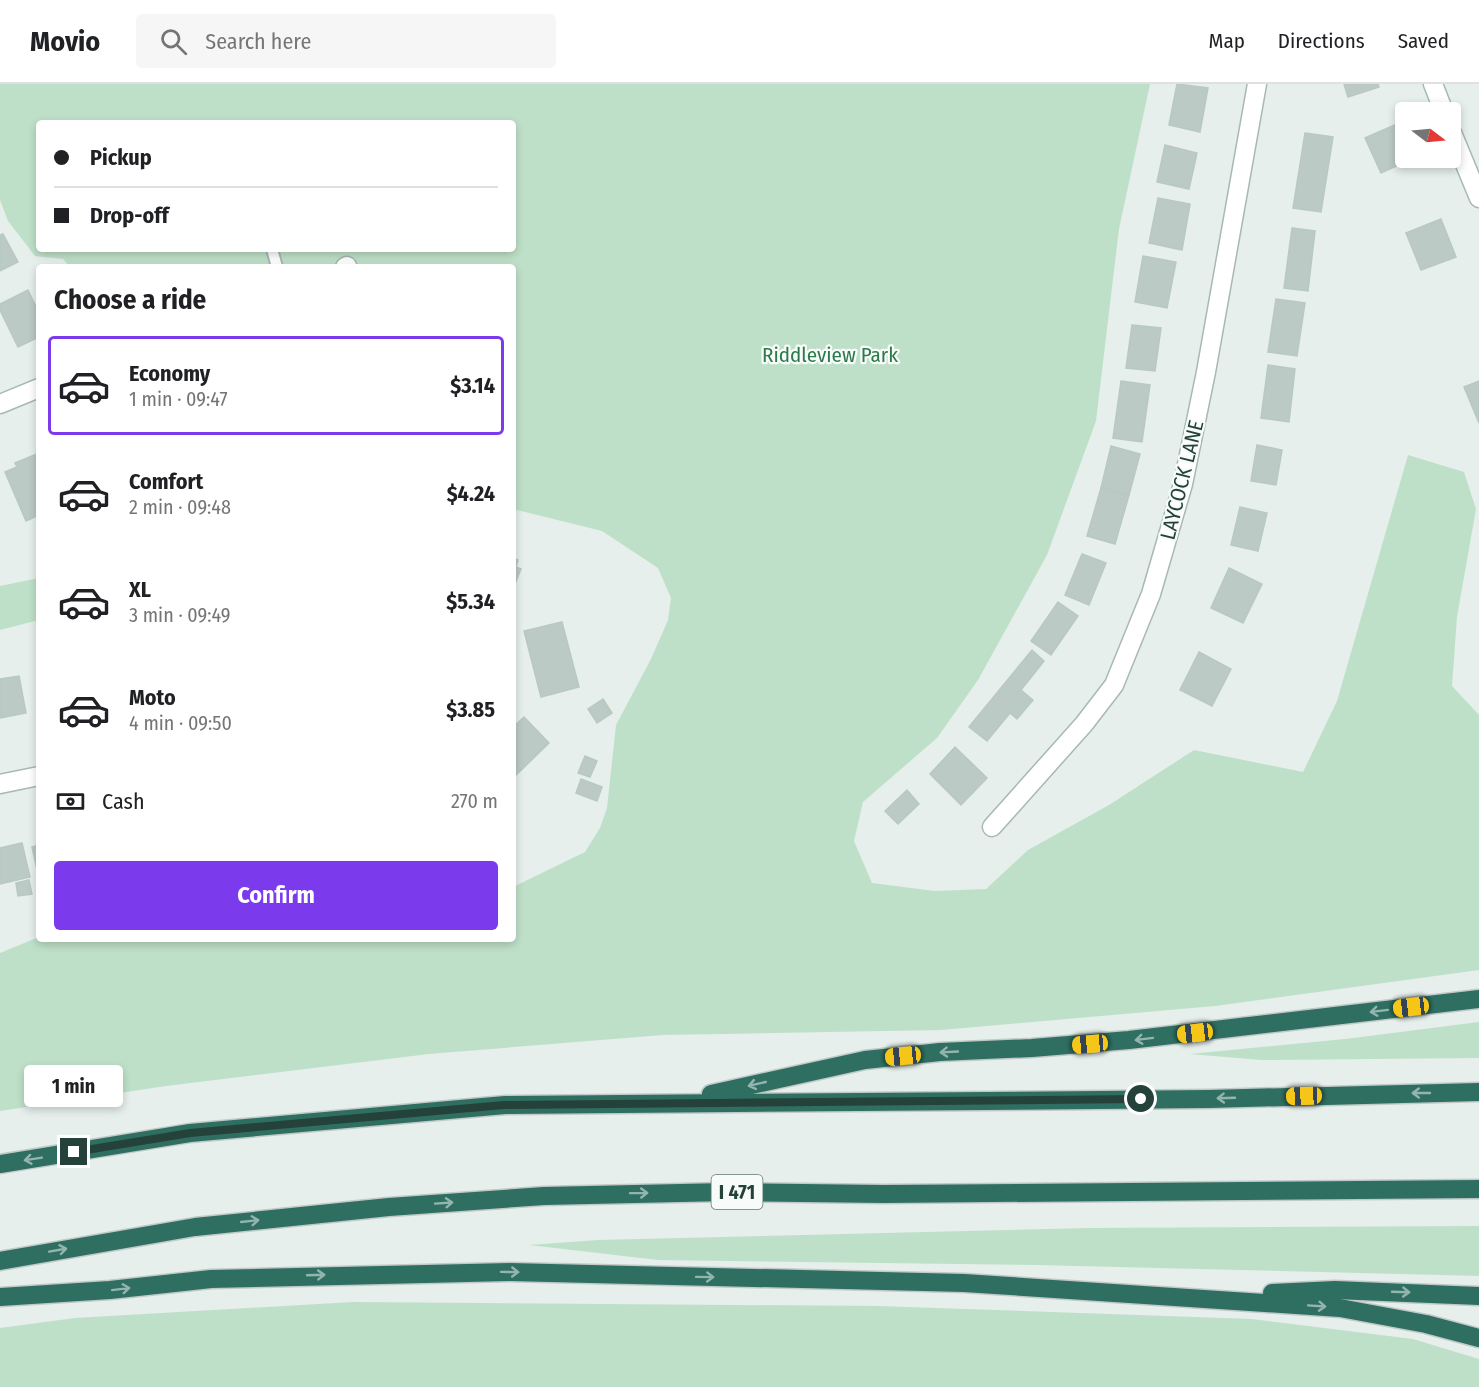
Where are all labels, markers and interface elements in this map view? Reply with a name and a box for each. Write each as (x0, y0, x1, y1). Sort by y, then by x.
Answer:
search box (136, 14, 556, 68)
text: Movio (30, 25, 100, 58)
icon: search (157, 25, 190, 58)
text: Search here (205, 28, 311, 55)
text: Map (1208, 28, 1245, 54)
text: Directions (1278, 28, 1365, 54)
text: Saved (1398, 28, 1449, 54)
north arrow (1395, 102, 1461, 168)
map controls (1395, 102, 1461, 168)
text: Pickup (90, 144, 152, 171)
text: Drop-off (90, 202, 169, 229)
text: Choose a ride (54, 284, 206, 316)
park label: Riddleview Park (762, 342, 898, 368)
icon: car (57, 359, 111, 413)
text: Economy (129, 360, 210, 387)
text: $3.14 (450, 372, 495, 399)
text: 1 min · 09:47 (129, 387, 228, 411)
street label: LAYCOCK LANE (1155, 417, 1209, 542)
icon: car (57, 467, 111, 521)
text: Comfort (129, 468, 203, 495)
text: $4.24 (447, 480, 495, 507)
text: 2 min · 09:48 (129, 495, 231, 519)
icon: car (57, 575, 111, 629)
text: XL (129, 576, 151, 603)
text: $5.34 (446, 588, 495, 615)
text: 3 min · 09:49 (129, 603, 230, 627)
icon: car (57, 683, 111, 737)
text: Moto (129, 684, 176, 711)
text: $3.85 (446, 696, 495, 723)
text: 4 min · 09:50 (129, 711, 232, 735)
icon: cash (54, 785, 87, 818)
text: Cash (102, 788, 145, 815)
text: 270 m (451, 789, 498, 813)
button: Confirm (54, 861, 498, 930)
car (1392, 996, 1430, 1018)
one-way arrow (1370, 1005, 1390, 1016)
car (1176, 1022, 1214, 1044)
car (1071, 1033, 1109, 1055)
one-way arrow (1134, 1033, 1154, 1044)
car (884, 1045, 922, 1067)
one-way arrow (940, 1046, 960, 1057)
callout: 1 min (25, 1065, 124, 1107)
text: 1 min (52, 1074, 95, 1098)
one-way arrow (748, 1079, 768, 1090)
route start (1127, 1085, 1154, 1112)
car (1286, 1086, 1322, 1106)
one-way arrow (1411, 1087, 1431, 1099)
one-way arrow (1216, 1093, 1236, 1104)
route end (60, 1138, 87, 1165)
one-way arrow (23, 1153, 43, 1164)
road number: I 471 (712, 1175, 762, 1209)
one-way arrow (629, 1188, 649, 1199)
one-way arrow (434, 1197, 454, 1208)
one-way arrow (240, 1215, 260, 1226)
one-way arrow (47, 1245, 67, 1256)
one-way arrow (500, 1266, 520, 1278)
one-way arrow (305, 1270, 325, 1281)
one-way arrow (695, 1272, 715, 1283)
one-way arrow (111, 1283, 131, 1294)
one-way arrow (1390, 1287, 1410, 1298)
one-way arrow (1306, 1301, 1326, 1312)

